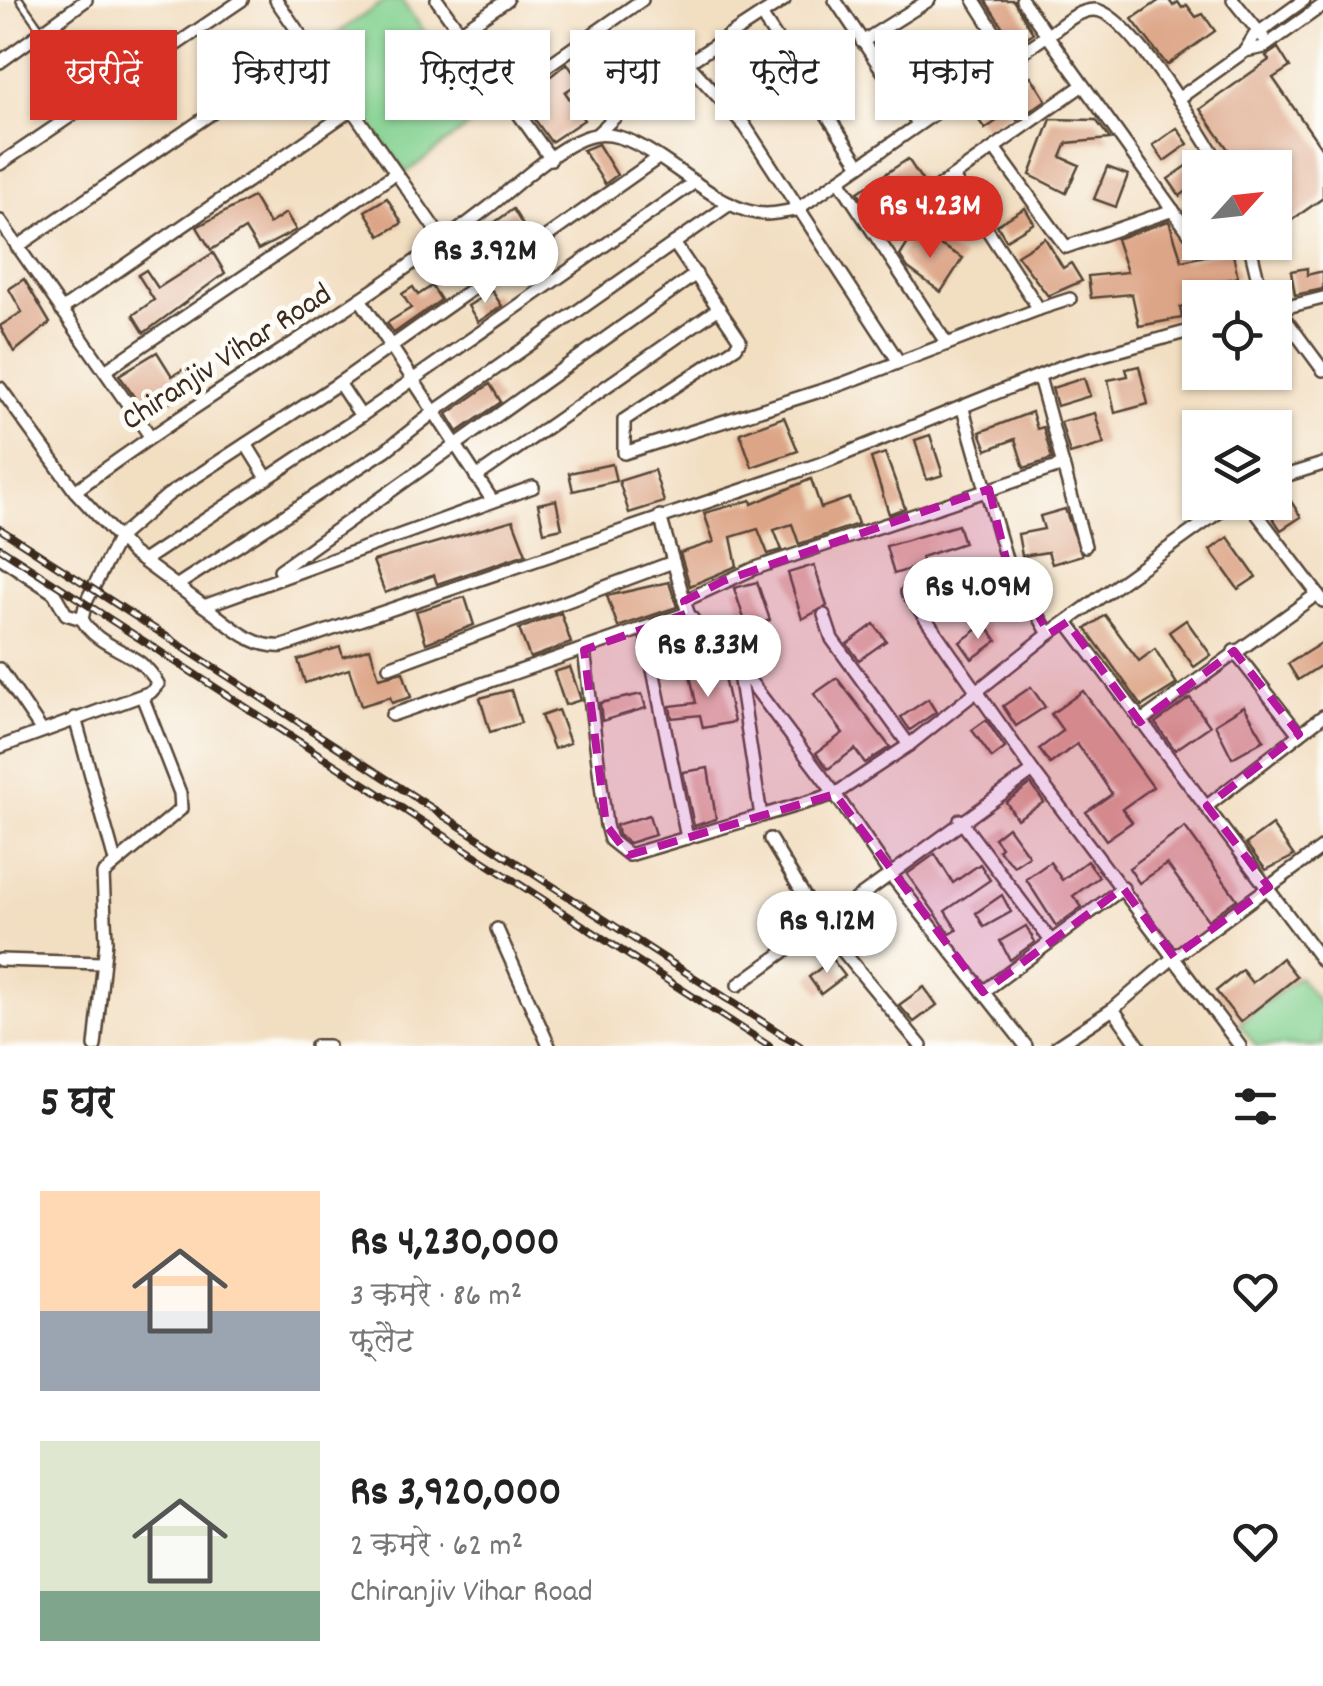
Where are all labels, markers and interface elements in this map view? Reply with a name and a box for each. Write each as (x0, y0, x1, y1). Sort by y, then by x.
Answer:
chip: खरीदें (30, 30, 177, 120)
chip: किराया (197, 30, 365, 120)
chip: फ़िल्टर (385, 30, 550, 120)
chip: नया (570, 30, 695, 120)
chip: फ़्लैट (715, 30, 855, 120)
chip: मकान (875, 30, 1028, 120)
north arrow (1182, 150, 1292, 260)
map controls (1182, 150, 1292, 520)
pin: Rs 4.23M (827, 176, 1033, 261)
text: Rs 4.23M (879, 185, 981, 231)
pin: Rs 3.92M (382, 221, 588, 306)
text: Rs 3.92M (433, 230, 537, 276)
street label: Chiranjiv Vihar Road (113, 274, 342, 445)
button: locate (1182, 280, 1292, 390)
button: layers (1182, 410, 1292, 520)
pin: Rs 4.09M (875, 557, 1081, 642)
text: Rs 4.09M (925, 566, 1031, 612)
pin: Rs 8.33M (605, 615, 811, 700)
text: Rs 8.33M (657, 624, 759, 670)
pin: Rs 9.12M (724, 891, 930, 976)
text: Rs 9.12M (779, 900, 875, 946)
text: 5 घर (40, 1076, 114, 1136)
icon: filters (1228, 1079, 1283, 1134)
text: Rs 4,230,000 (350, 1215, 560, 1275)
icon: home (120, 1231, 240, 1351)
icon: heart (1228, 1264, 1283, 1319)
text: 3 कमरे · 86 m² (350, 1275, 522, 1321)
text: फ़्लैट (350, 1321, 413, 1367)
text: Rs 3,920,000 (350, 1465, 562, 1525)
icon: home (120, 1481, 240, 1601)
icon: heart (1228, 1514, 1283, 1569)
text: 2 कमरे · 62 m² (350, 1525, 523, 1571)
text: Chiranjiv Vihar Road (350, 1571, 593, 1617)

